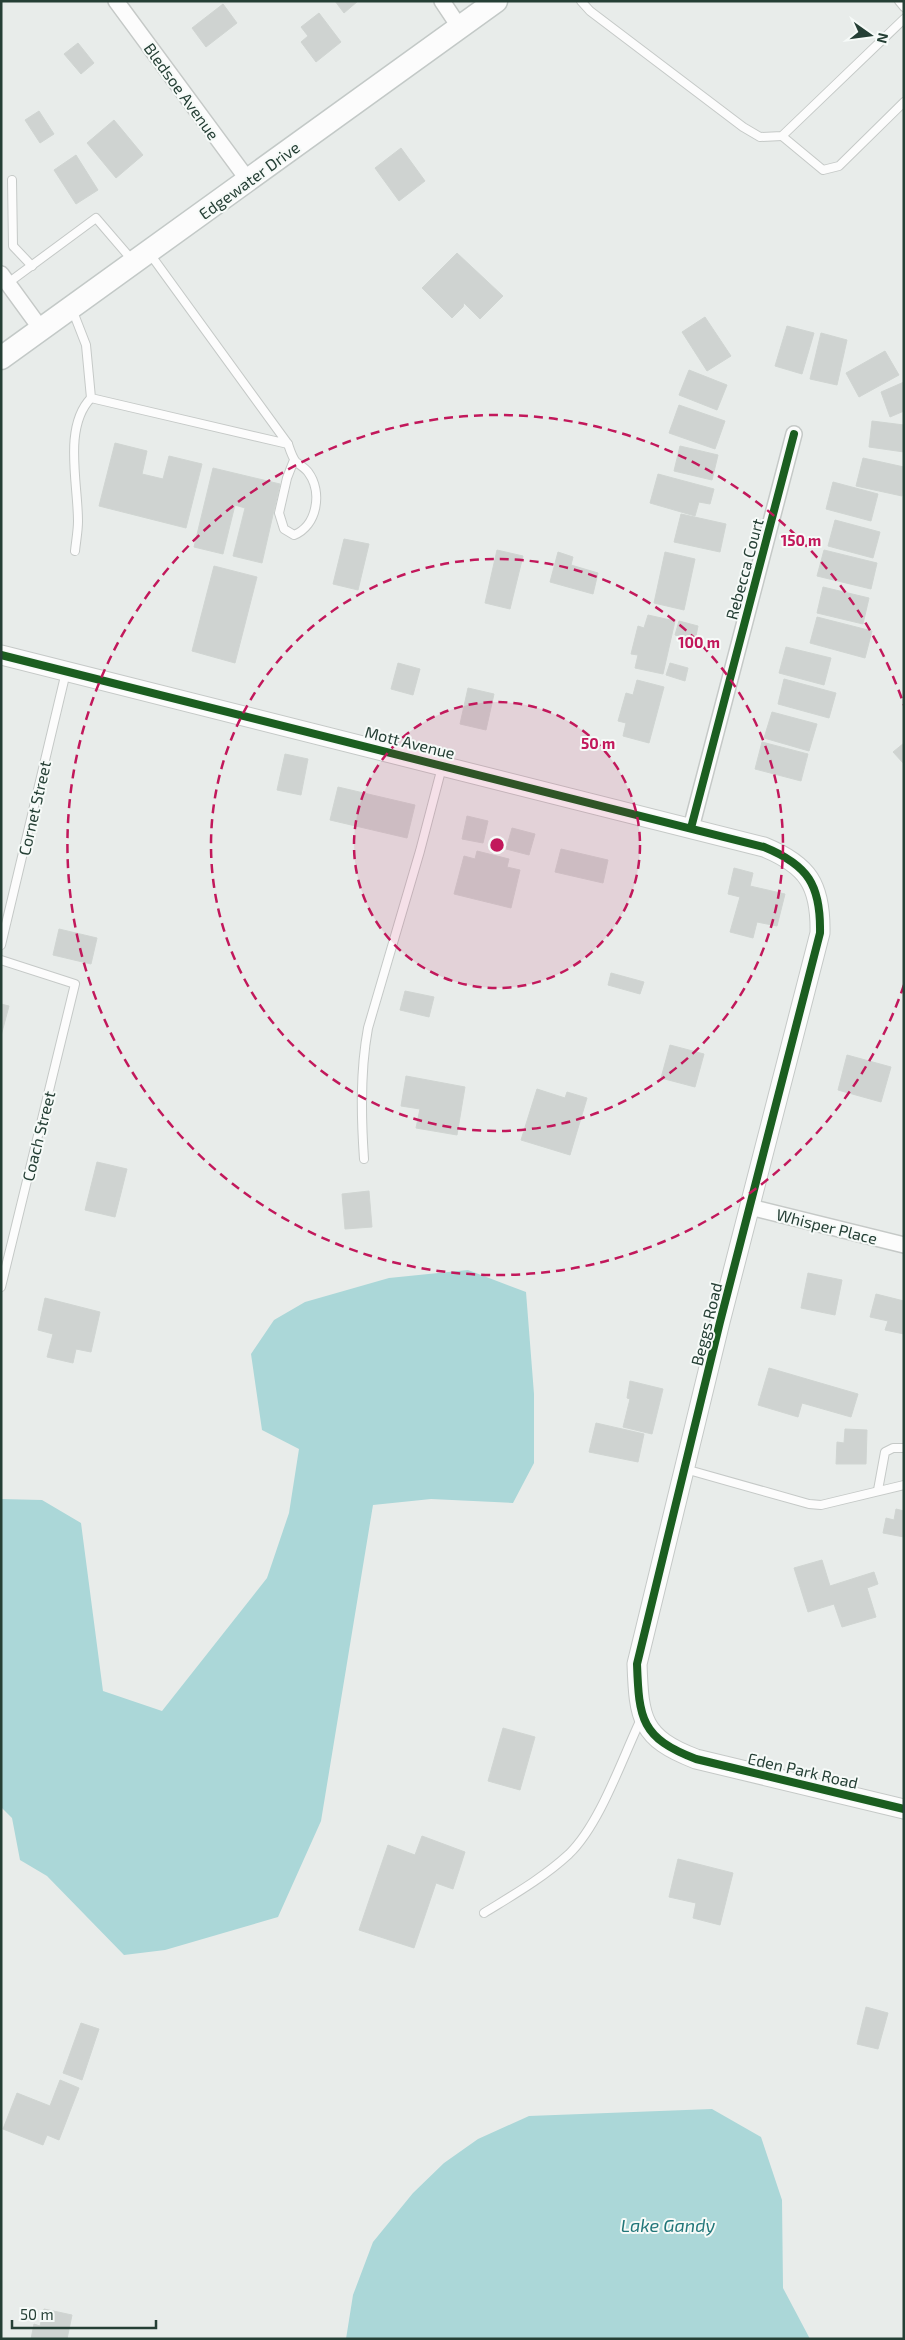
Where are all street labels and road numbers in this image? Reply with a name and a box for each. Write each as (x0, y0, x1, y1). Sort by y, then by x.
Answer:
street label: Bledsoe Avenue (141, 39, 223, 143)
street label: Edgewater Drive (195, 137, 303, 223)
street label: Rebecca Court (721, 516, 767, 622)
street label: Mott Avenue (363, 722, 457, 762)
street label: Cornet Street (14, 759, 54, 857)
street label: Coach Street (18, 1089, 58, 1183)
street label: Whisper Place (775, 1204, 879, 1248)
street label: Beggs Road (687, 1281, 725, 1367)
street label: Eden Park Road (746, 1748, 860, 1792)

